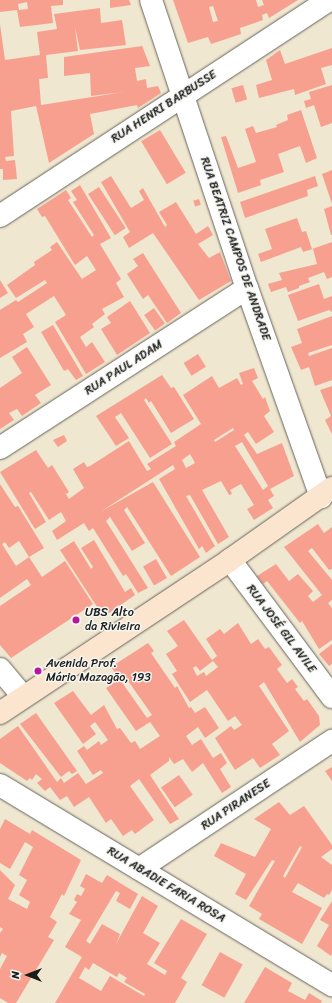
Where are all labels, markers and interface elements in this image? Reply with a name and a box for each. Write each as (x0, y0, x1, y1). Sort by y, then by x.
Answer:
street label: RUA HENRI BARBUSSE (108, 67, 220, 147)
street label: RUA BEATRIZ CAMPOS DE ANDRADE (197, 155, 273, 343)
street label: RUA PAUL ADAM (83, 338, 165, 398)
street label: RUA JOSÉ GIL AVILE (243, 582, 319, 676)
place label: UBS Alto da Rivieira (85, 606, 140, 634)
marker: UBS Alto da Rivieira (70, 614, 82, 626)
place label: Avenida Prof. Mário Mazagão, 193 (46, 657, 150, 685)
marker: Avenida Prof. Mário Mazagão, 193 (33, 666, 43, 676)
street label: RUA PIRANESE (198, 776, 274, 834)
street label: RUA ABADIE FARIA ROSA (104, 844, 228, 926)
north arrow (8, 955, 48, 995)
text: N (6, 971, 25, 979)

